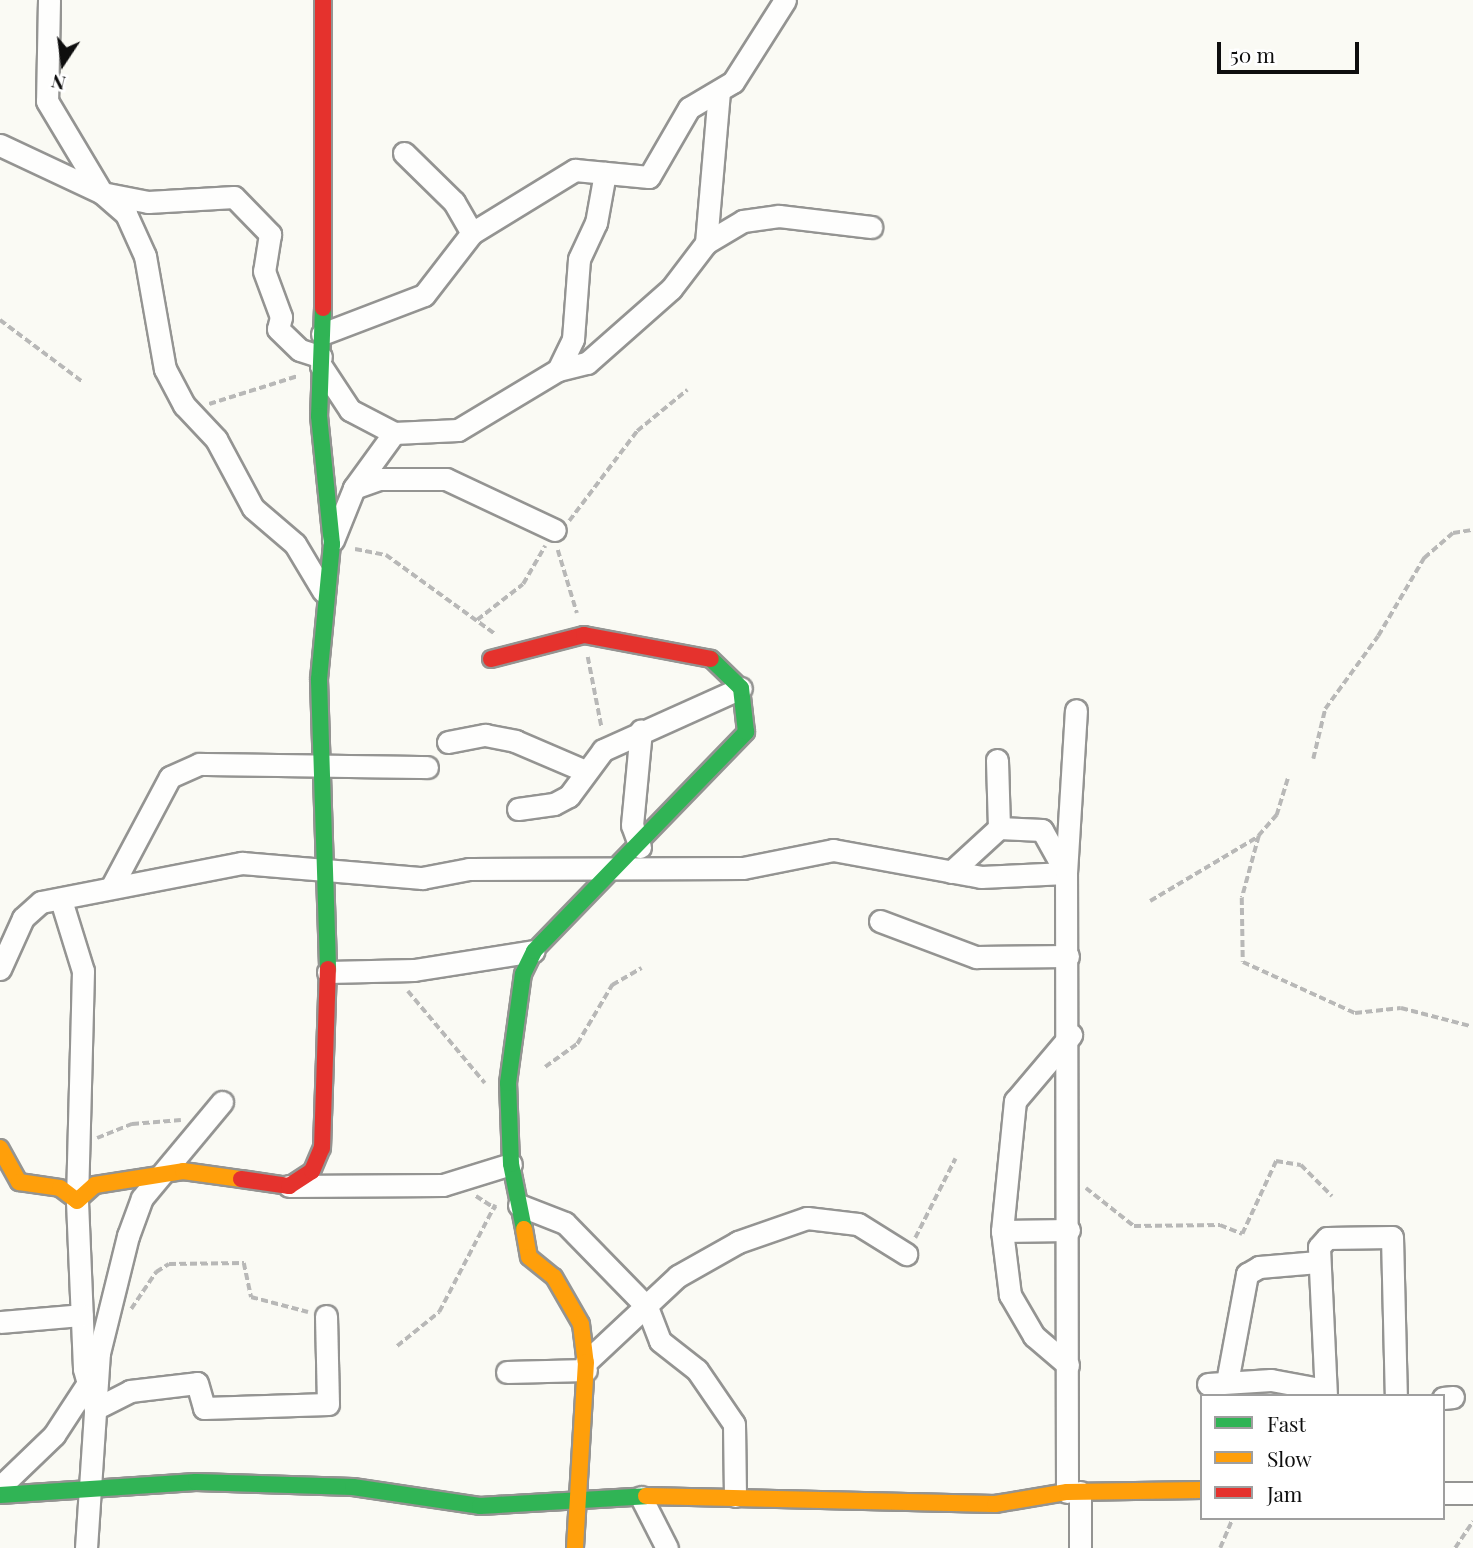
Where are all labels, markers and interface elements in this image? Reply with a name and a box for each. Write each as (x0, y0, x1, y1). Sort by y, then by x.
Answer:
north arrow (28, 28, 98, 98)
scale bar (1221, 28, 1363, 72)
text: 50 m (1230, 40, 1275, 68)
text: N (49, 69, 68, 98)
legend (1200, 1394, 1445, 1520)
text: Fast (1267, 1409, 1306, 1437)
text: Slow (1267, 1444, 1312, 1472)
text: Jam (1267, 1479, 1303, 1507)

